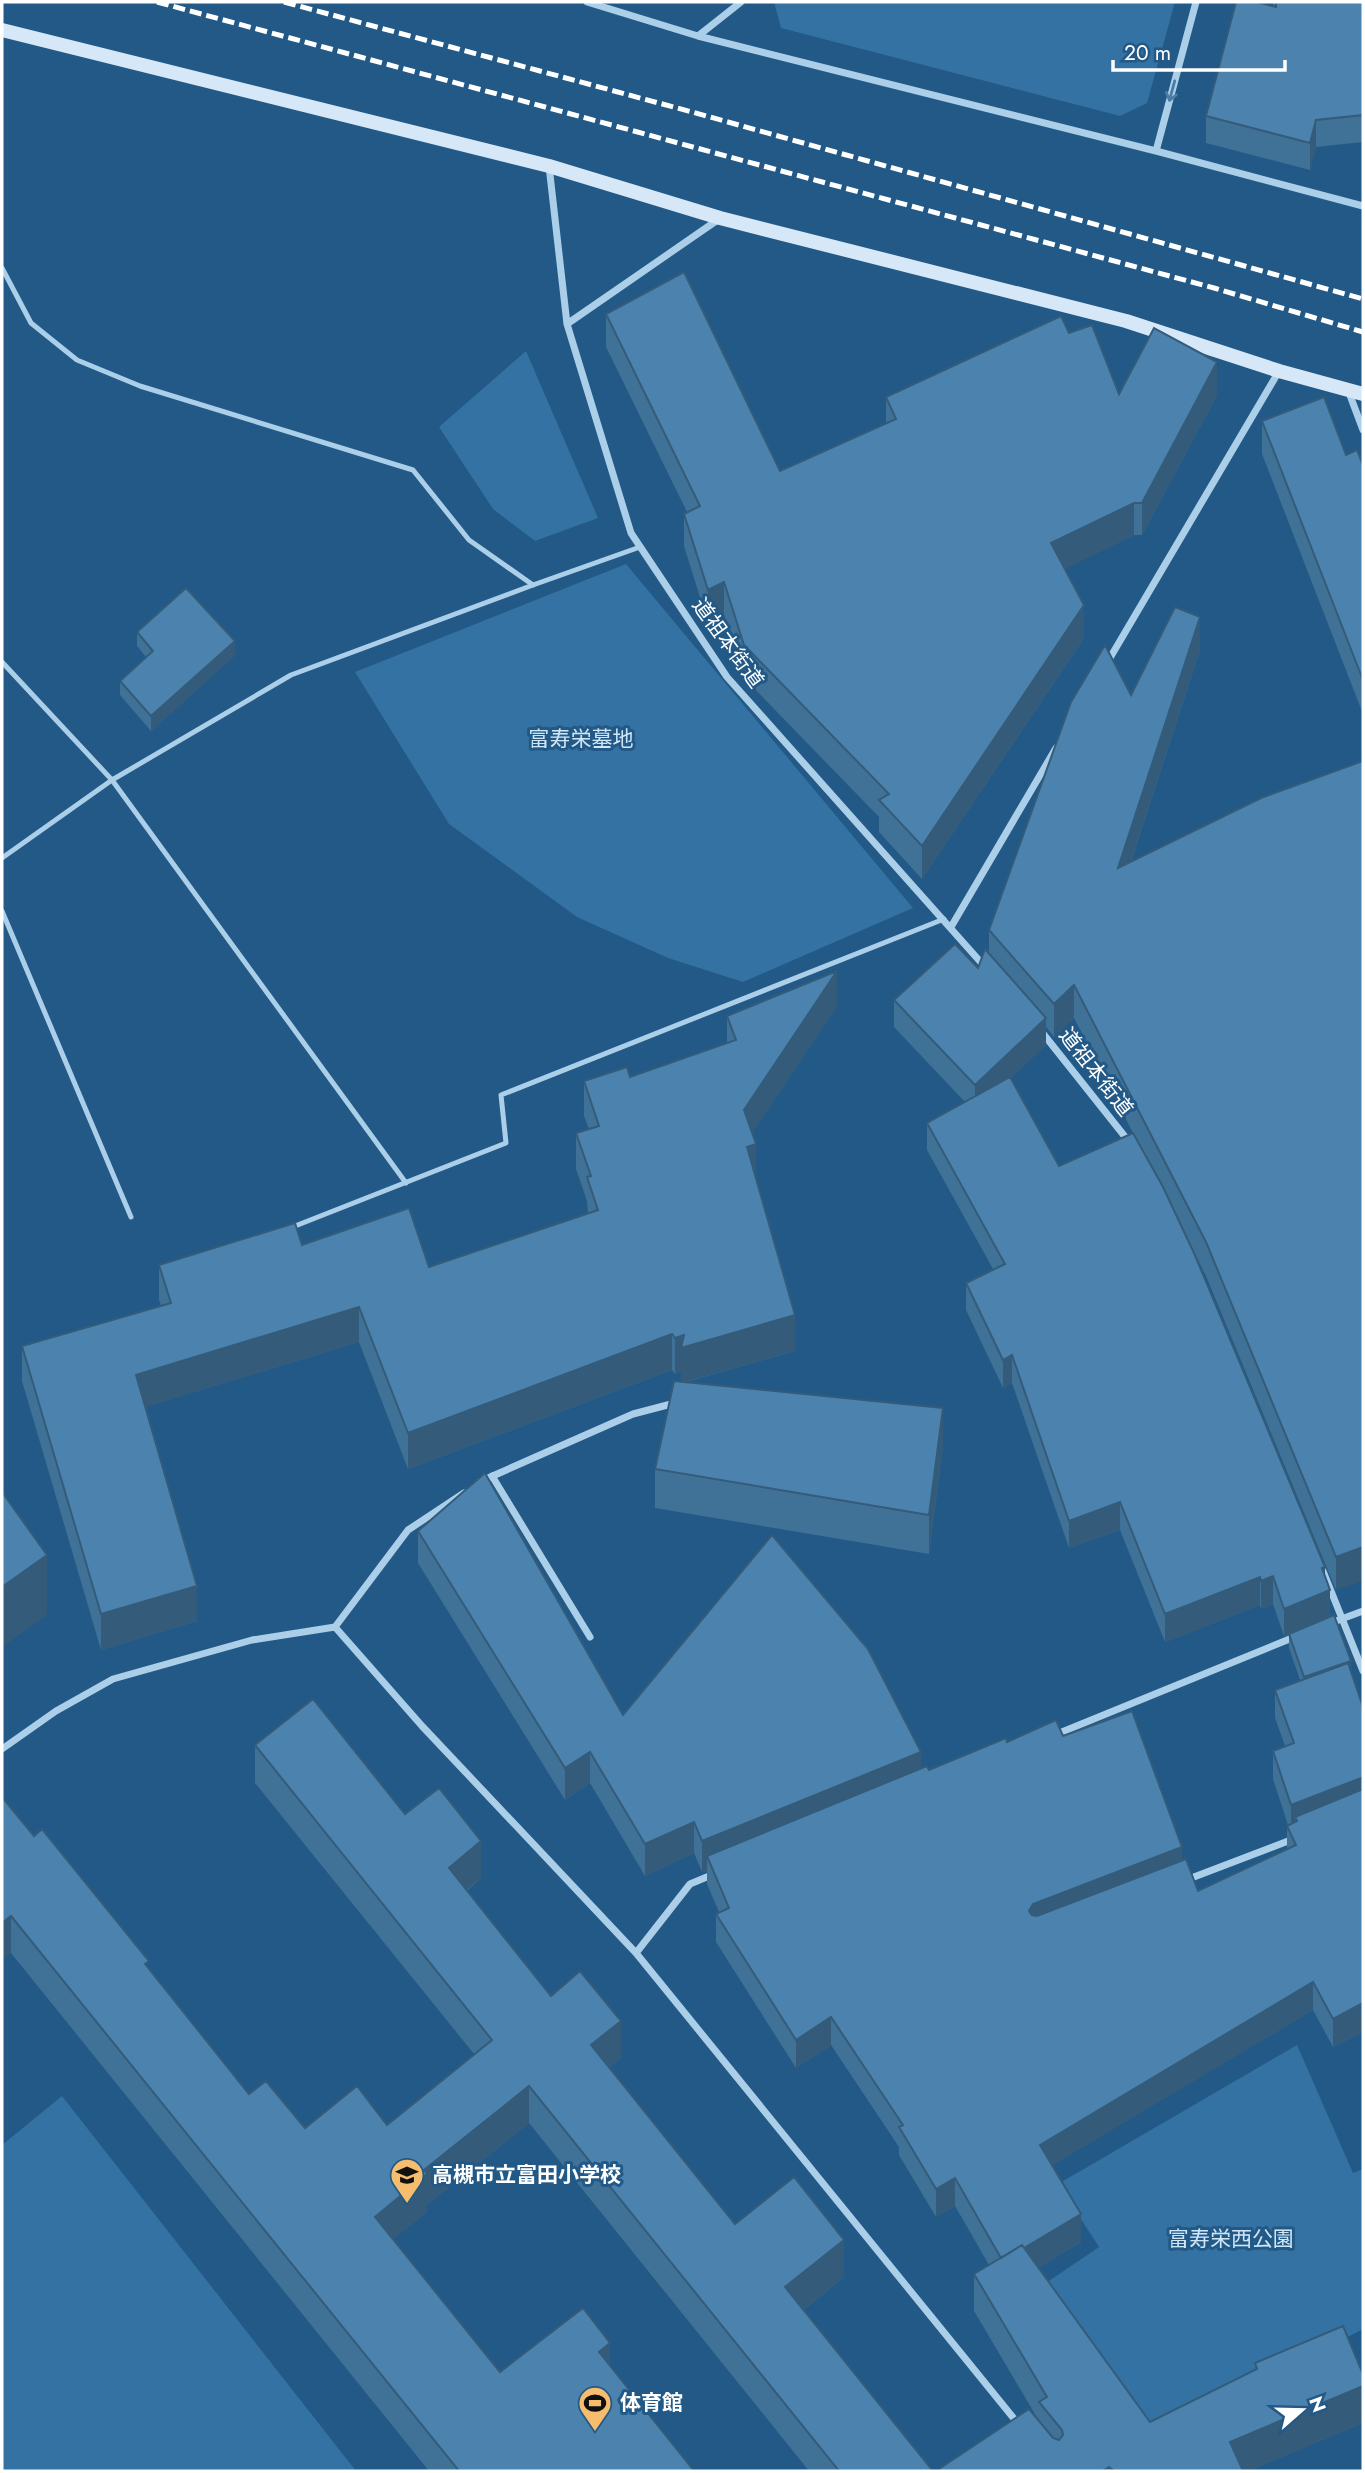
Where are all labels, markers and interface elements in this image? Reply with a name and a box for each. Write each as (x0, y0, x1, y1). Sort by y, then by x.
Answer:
scale bar (1113, 28, 1284, 72)
text: 20 m (1124, 38, 1171, 68)
one-way arrow (1165, 80, 1178, 102)
street label: 道祖本街道 (685, 592, 771, 694)
park label: 富寿栄墓地 (529, 724, 634, 754)
street label: 道祖本街道 (1052, 1021, 1140, 1123)
school or university icon: 高槻市立富田小学校 (388, 2156, 426, 2205)
place label: 高槻市立富田小学校 (432, 2160, 621, 2190)
park label: 富寿栄西公園 (1168, 2224, 1294, 2254)
north arrow (1267, 2375, 1337, 2445)
sports icon: 体育館 (576, 2384, 614, 2433)
place label: 体育館 (620, 2388, 683, 2418)
text: N (1302, 2393, 1333, 2416)

